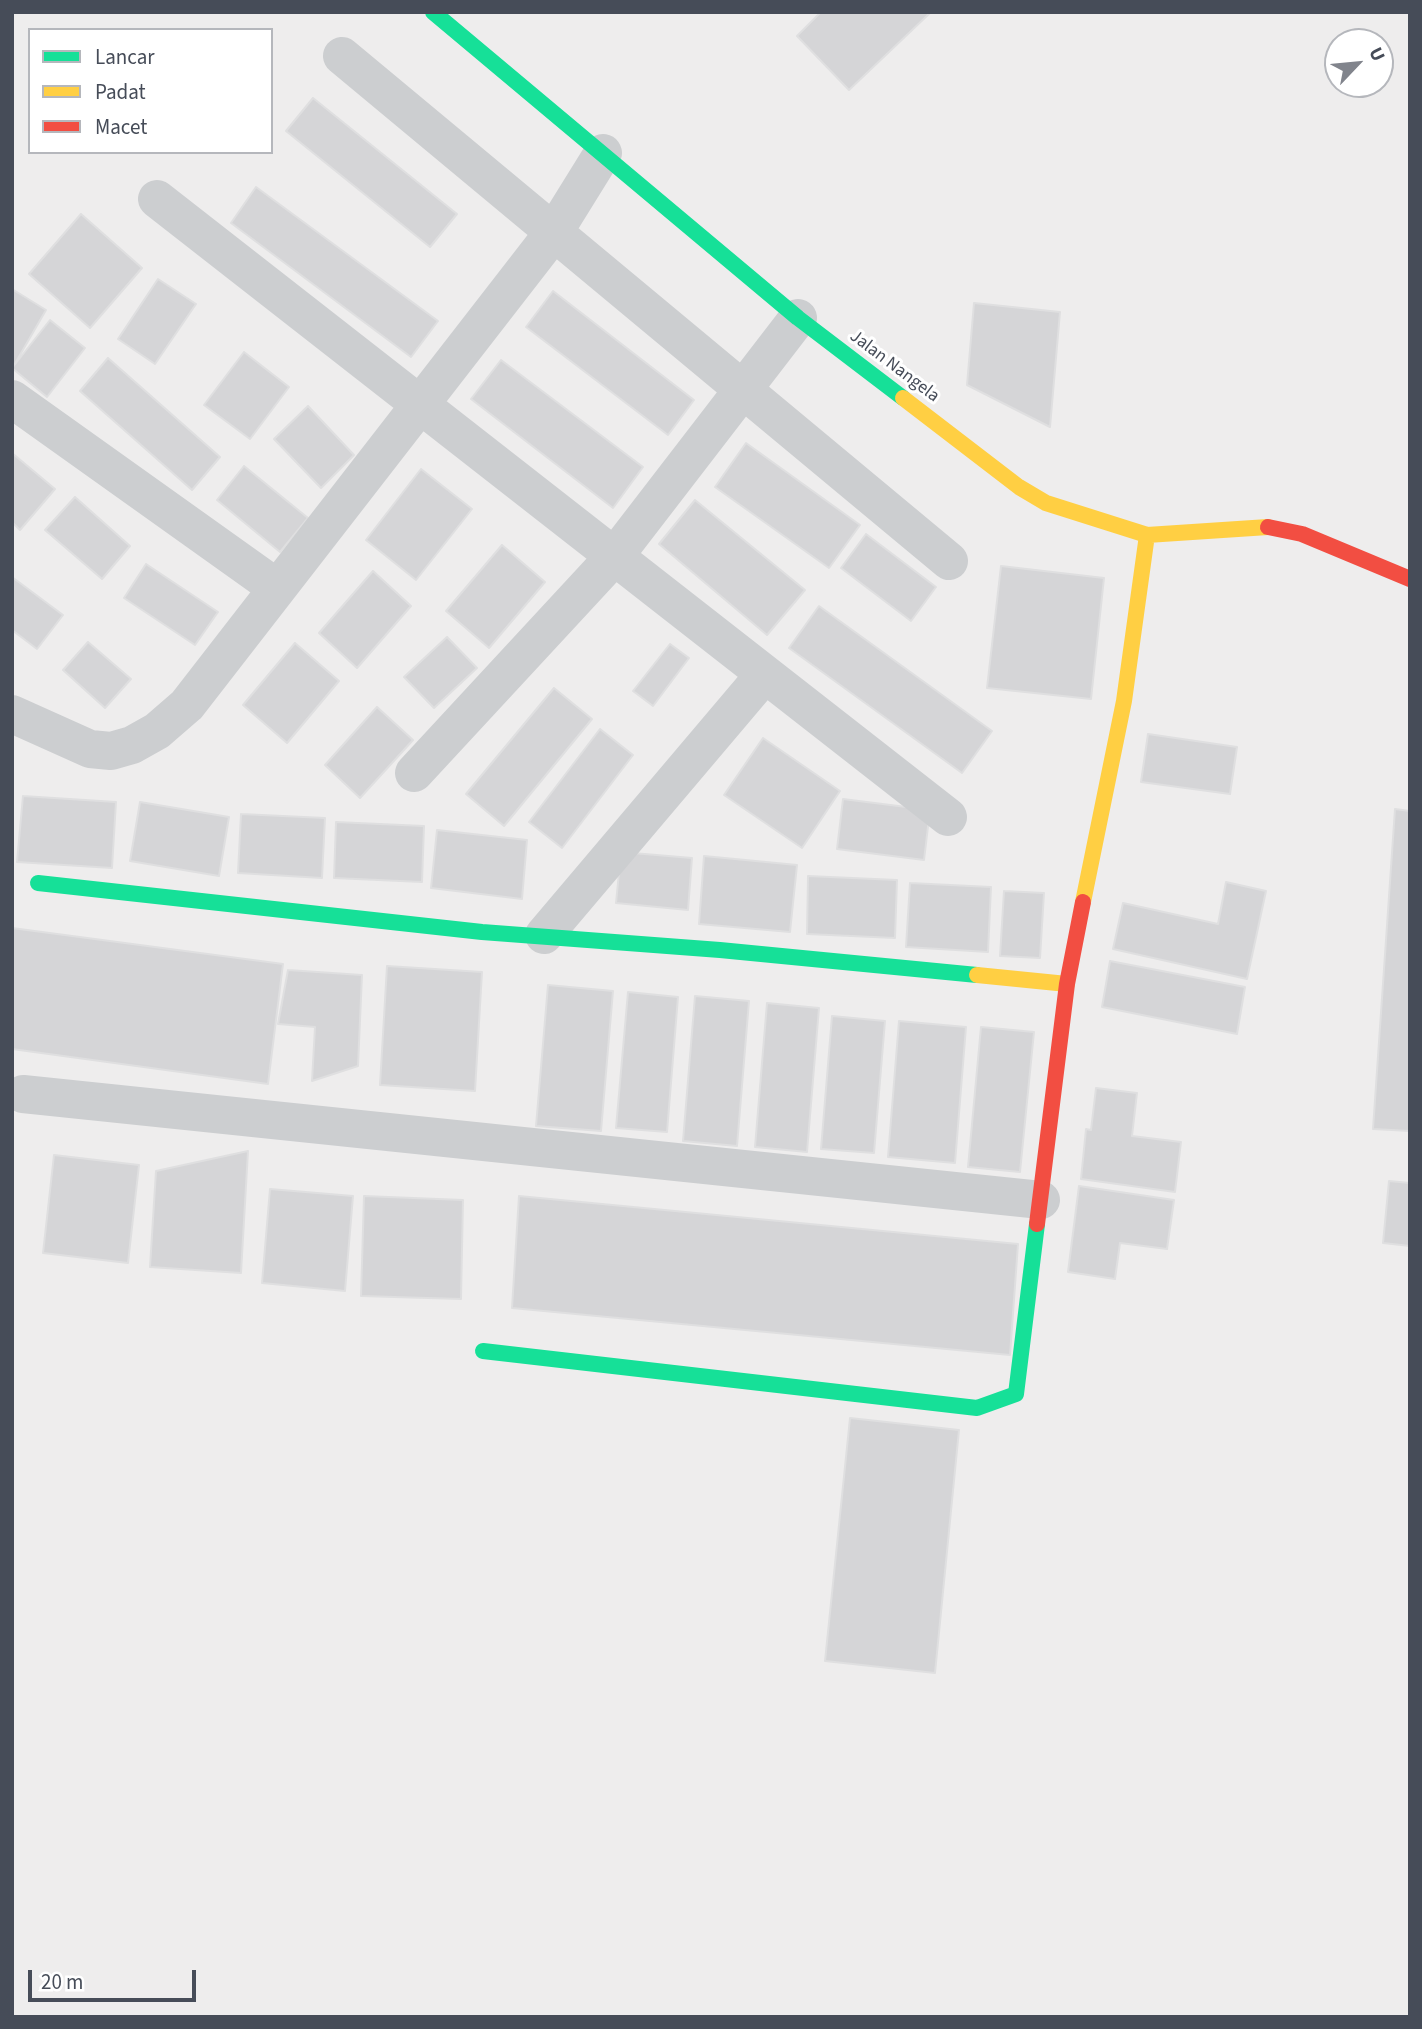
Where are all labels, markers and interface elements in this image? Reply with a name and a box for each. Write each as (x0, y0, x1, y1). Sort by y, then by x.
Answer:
legend (28, 28, 273, 154)
north arrow (1324, 28, 1394, 98)
text: Lancar (95, 42, 155, 72)
text: U (1362, 43, 1391, 66)
text: Padat (95, 77, 146, 107)
text: Macet (95, 112, 147, 142)
street label: Jalan Nangela (845, 326, 943, 408)
scale bar (32, 1955, 200, 1999)
text: 20 m (41, 1967, 83, 1997)

